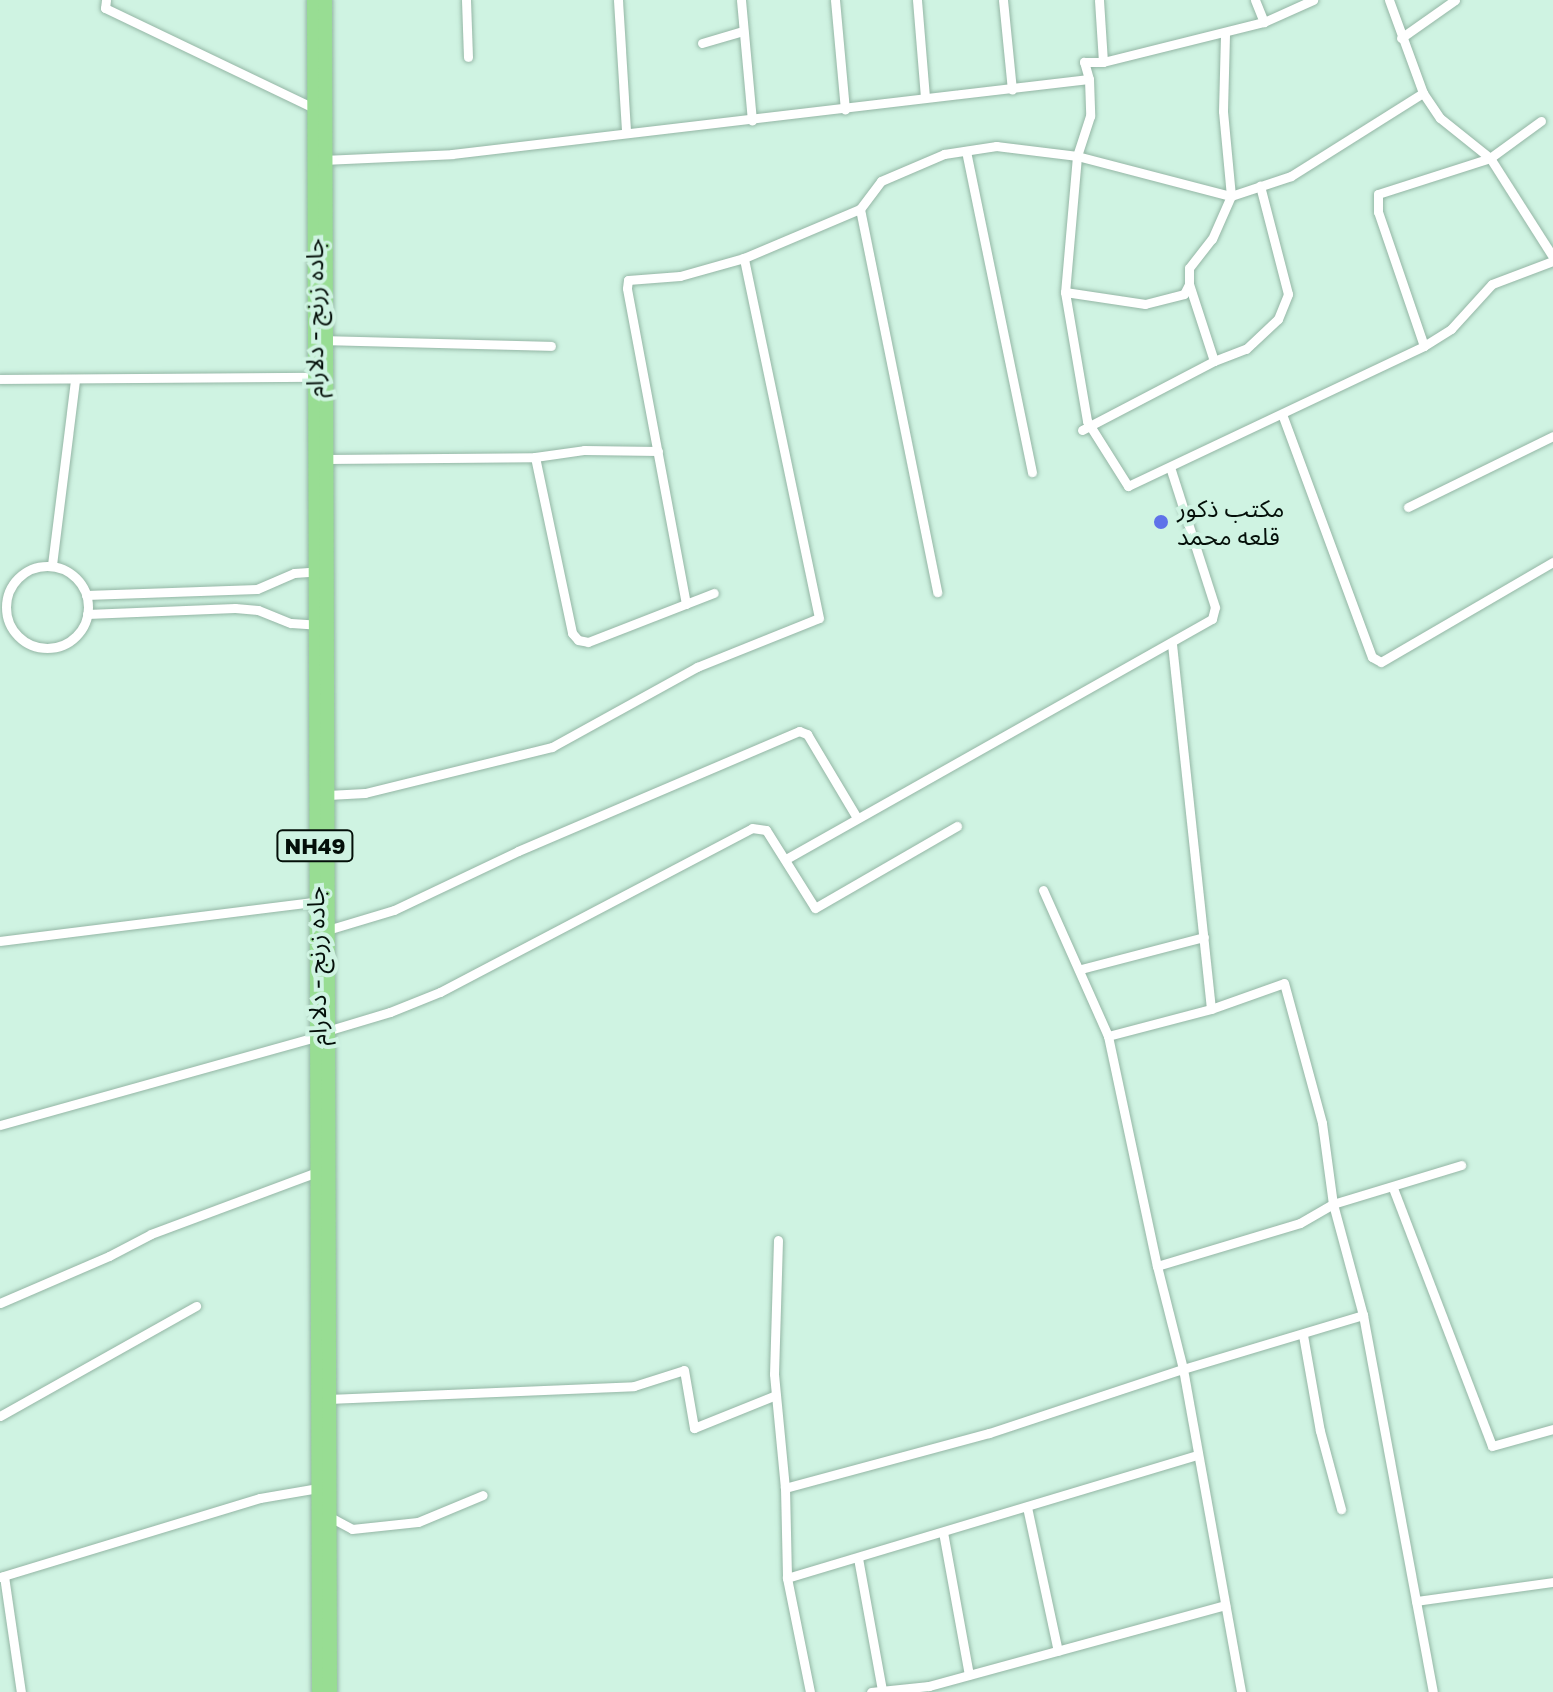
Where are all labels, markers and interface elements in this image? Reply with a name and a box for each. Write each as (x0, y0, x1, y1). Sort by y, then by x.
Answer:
street label: جاده زرنج - دلارام (300, 238, 328, 398)
place label: مکتب ذکور قلعه محمد (1177, 494, 1284, 550)
marker: مکتب ذکور قلعه محمد (1152, 513, 1170, 531)
road number: NH49 (275, 828, 355, 864)
street label: جاده زرنج - دلارام (300, 886, 332, 1046)

